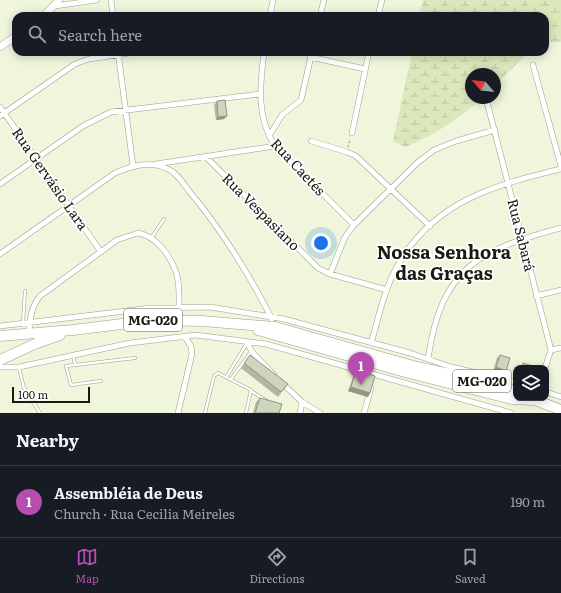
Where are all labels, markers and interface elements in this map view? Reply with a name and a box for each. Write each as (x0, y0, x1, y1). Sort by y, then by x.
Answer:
search box (12, 12, 549, 56)
icon: search (26, 23, 48, 45)
text: Search here (58, 23, 142, 46)
north arrow (465, 68, 501, 104)
street label: Rua Gervásio Lara (8, 123, 94, 234)
street label: Rua Caetés (267, 133, 331, 199)
street label: Rua Vespasiano (218, 168, 305, 255)
street label: Rua Sabará (503, 196, 541, 274)
your location (311, 233, 331, 253)
district label: Nossa Senhora das Graças (377, 238, 512, 286)
road number: MG-020 (124, 309, 182, 331)
pin: 1 (348, 352, 374, 385)
map controls (513, 365, 549, 401)
button: layers (513, 365, 549, 401)
road number: MG-020 (453, 370, 511, 392)
scale bar (12, 385, 90, 404)
text: 100 m (18, 386, 48, 402)
text: Nearby (16, 427, 79, 452)
text: Assembléia de Deus (54, 481, 203, 504)
text: 1 (26, 492, 32, 511)
text: 190 m (510, 492, 545, 511)
text: Church · Rua Cecilia Meireles (54, 504, 235, 523)
tab: Map (75, 546, 99, 586)
tab: Directions (249, 546, 304, 586)
tab: Saved (455, 546, 486, 586)

